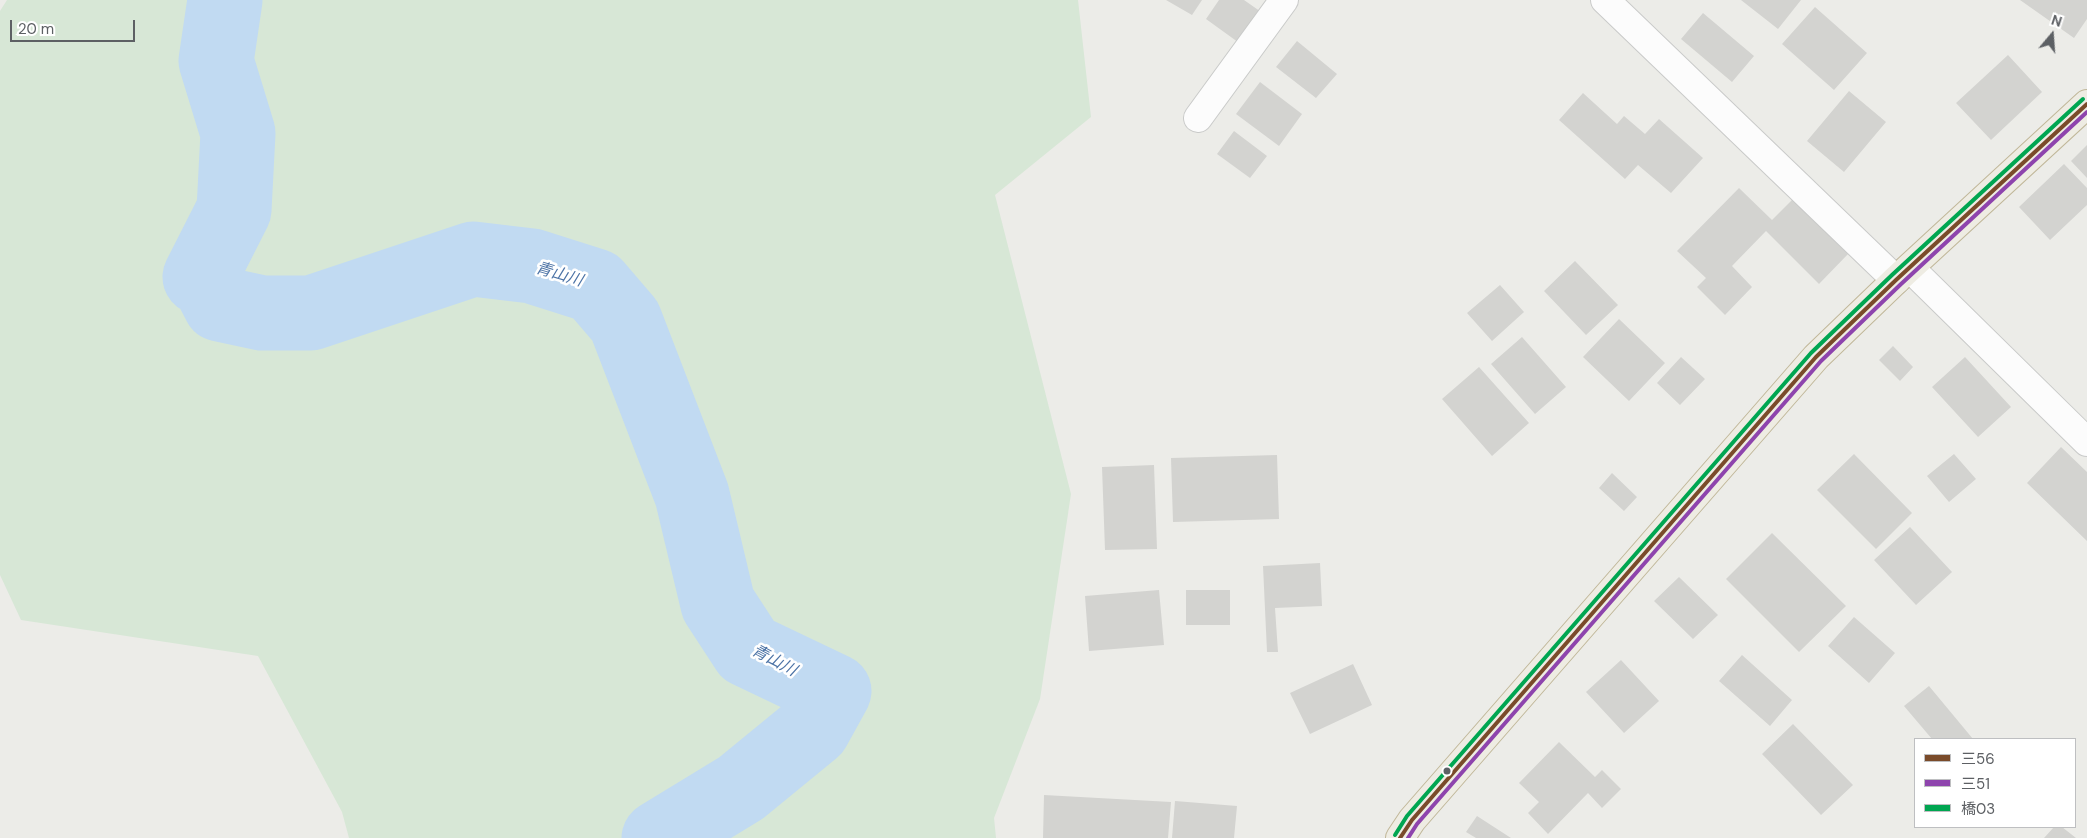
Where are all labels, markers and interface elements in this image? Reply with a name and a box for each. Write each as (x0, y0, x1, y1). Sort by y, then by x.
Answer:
scale bar (12, 10, 138, 42)
north arrow (2027, 10, 2077, 60)
text: N (2049, 11, 2064, 31)
text: 20 m (18, 19, 54, 39)
water label: 青山川 (533, 259, 585, 291)
water label: 青山川 (748, 641, 800, 681)
legend (1914, 738, 2077, 828)
text: 三56 (1961, 749, 1995, 769)
unlabelled marker (1442, 766, 1452, 776)
text: 三51 (1961, 774, 1990, 794)
text: 橋03 (1961, 799, 1995, 819)

